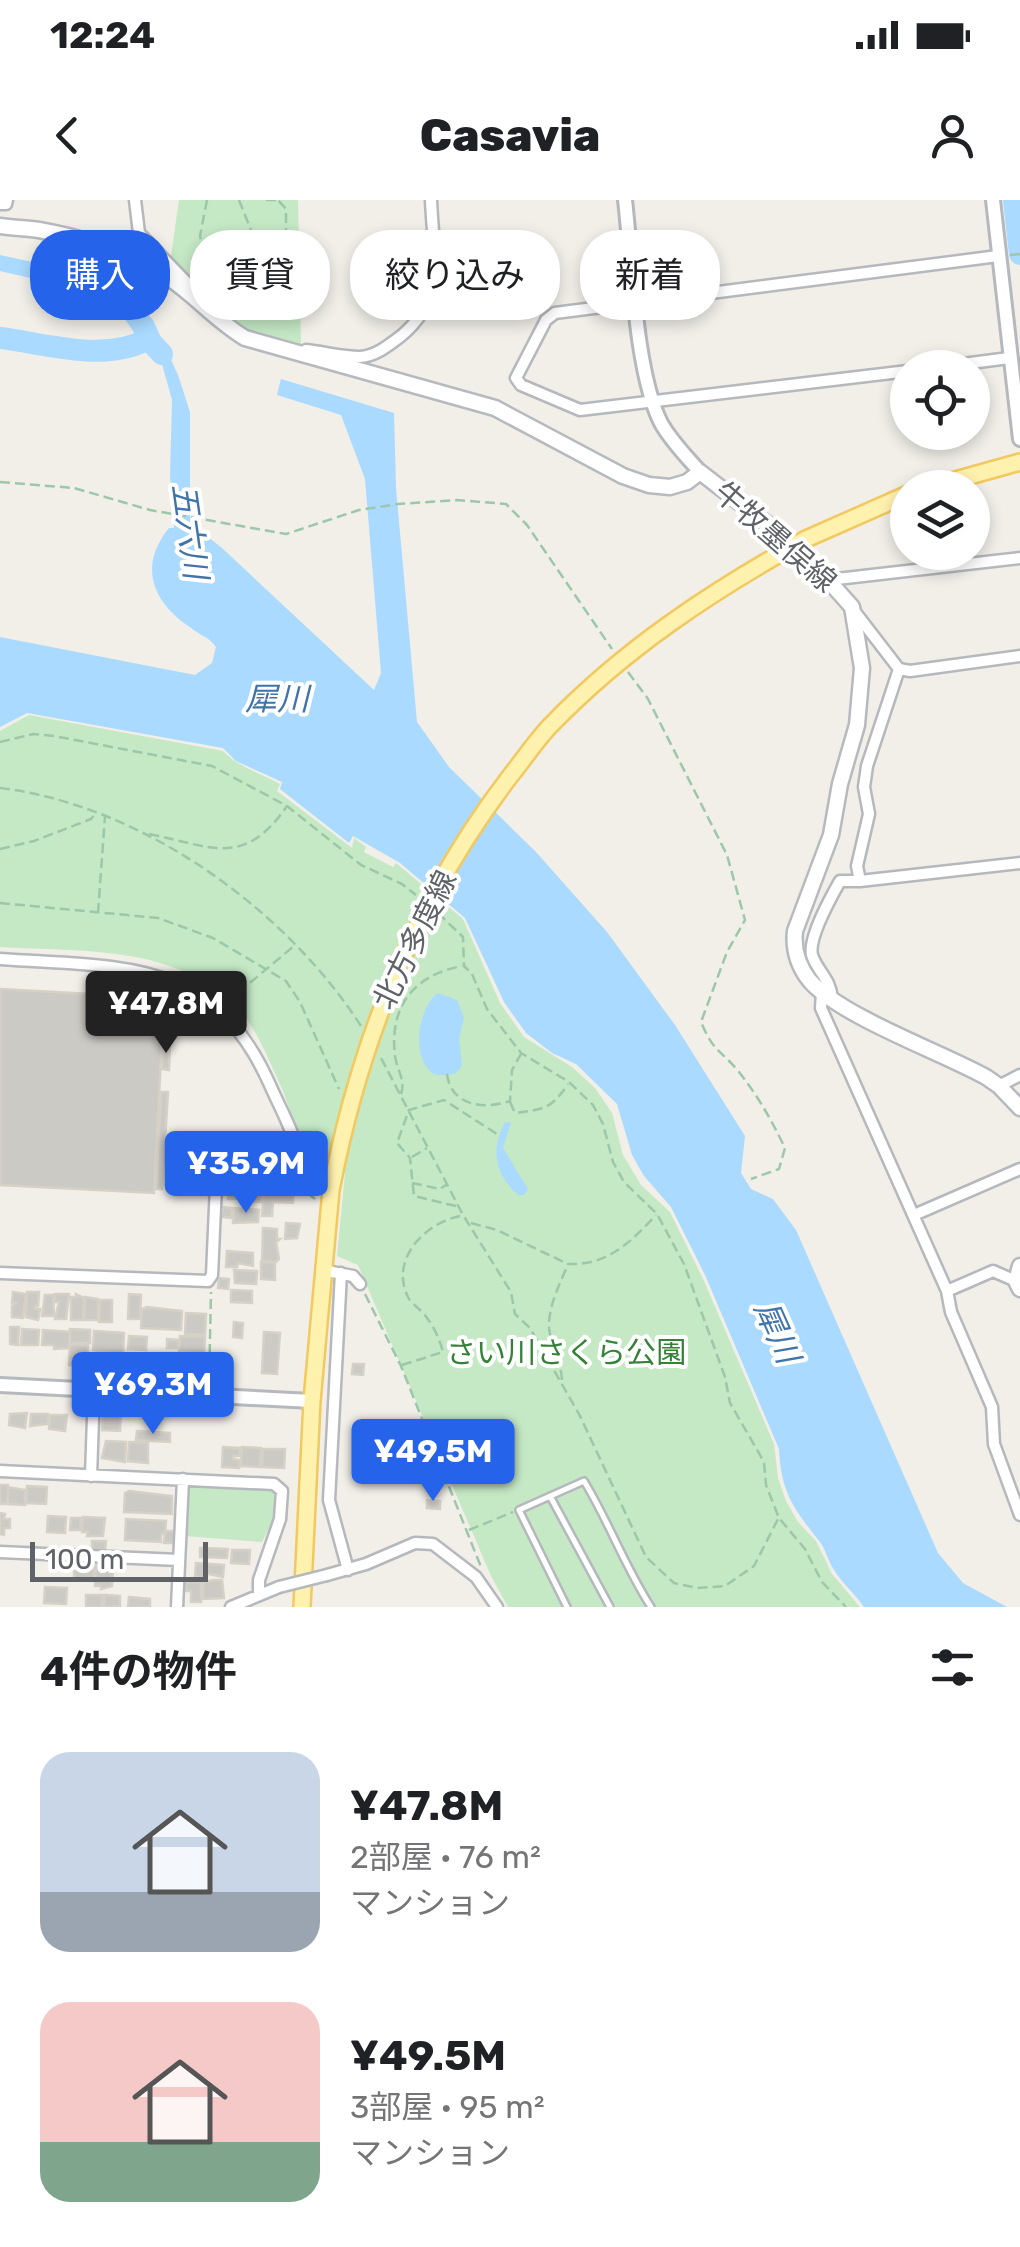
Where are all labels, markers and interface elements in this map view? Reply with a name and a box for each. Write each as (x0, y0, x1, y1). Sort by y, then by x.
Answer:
text: 12:24 (50, 12, 155, 58)
icon: back (40, 108, 95, 163)
icon: person (925, 108, 980, 163)
text: Casavia (420, 109, 600, 162)
chip: 購入 (30, 230, 170, 320)
chip: 賃貸 (190, 230, 330, 320)
chip: 絞り込み (350, 230, 560, 320)
chip: 新着 (580, 230, 720, 320)
map controls (890, 350, 990, 570)
button: locate (890, 350, 990, 450)
button: layers (890, 470, 990, 570)
street label: 牛牧墨俣線 (707, 474, 843, 600)
water label: 五六川 (165, 481, 216, 584)
water label: 犀川 (245, 680, 312, 718)
street label: 北方多度線 (366, 865, 464, 1015)
pin: ¥47.8M (85, 971, 247, 1056)
text: ¥47.8M (108, 984, 224, 1022)
pin: ¥35.9M (165, 1131, 327, 1216)
text: ¥35.9M (187, 1144, 305, 1182)
water label: 犀川 (747, 1295, 809, 1372)
park label: さい川さくら公園 (446, 1335, 686, 1371)
pin: ¥69.3M (72, 1352, 234, 1437)
text: ¥69.3M (94, 1365, 212, 1403)
pin: ¥49.5M (352, 1419, 514, 1504)
text: ¥49.5M (374, 1432, 492, 1470)
scale bar (30, 1537, 208, 1582)
text: 100 m (45, 1543, 124, 1576)
icon: filters (925, 1640, 980, 1695)
text: 4件の物件 (40, 1647, 237, 1697)
text: ¥47.8M (350, 1781, 503, 1831)
icon: home (120, 1792, 240, 1912)
text: 2部屋 · 76 m² (350, 1838, 541, 1876)
text: マンション (350, 1884, 510, 1922)
text: ¥49.5M (350, 2031, 506, 2081)
icon: home (120, 2042, 240, 2162)
text: 3部屋 · 95 m² (350, 2088, 545, 2126)
text: マンション (350, 2134, 510, 2172)

